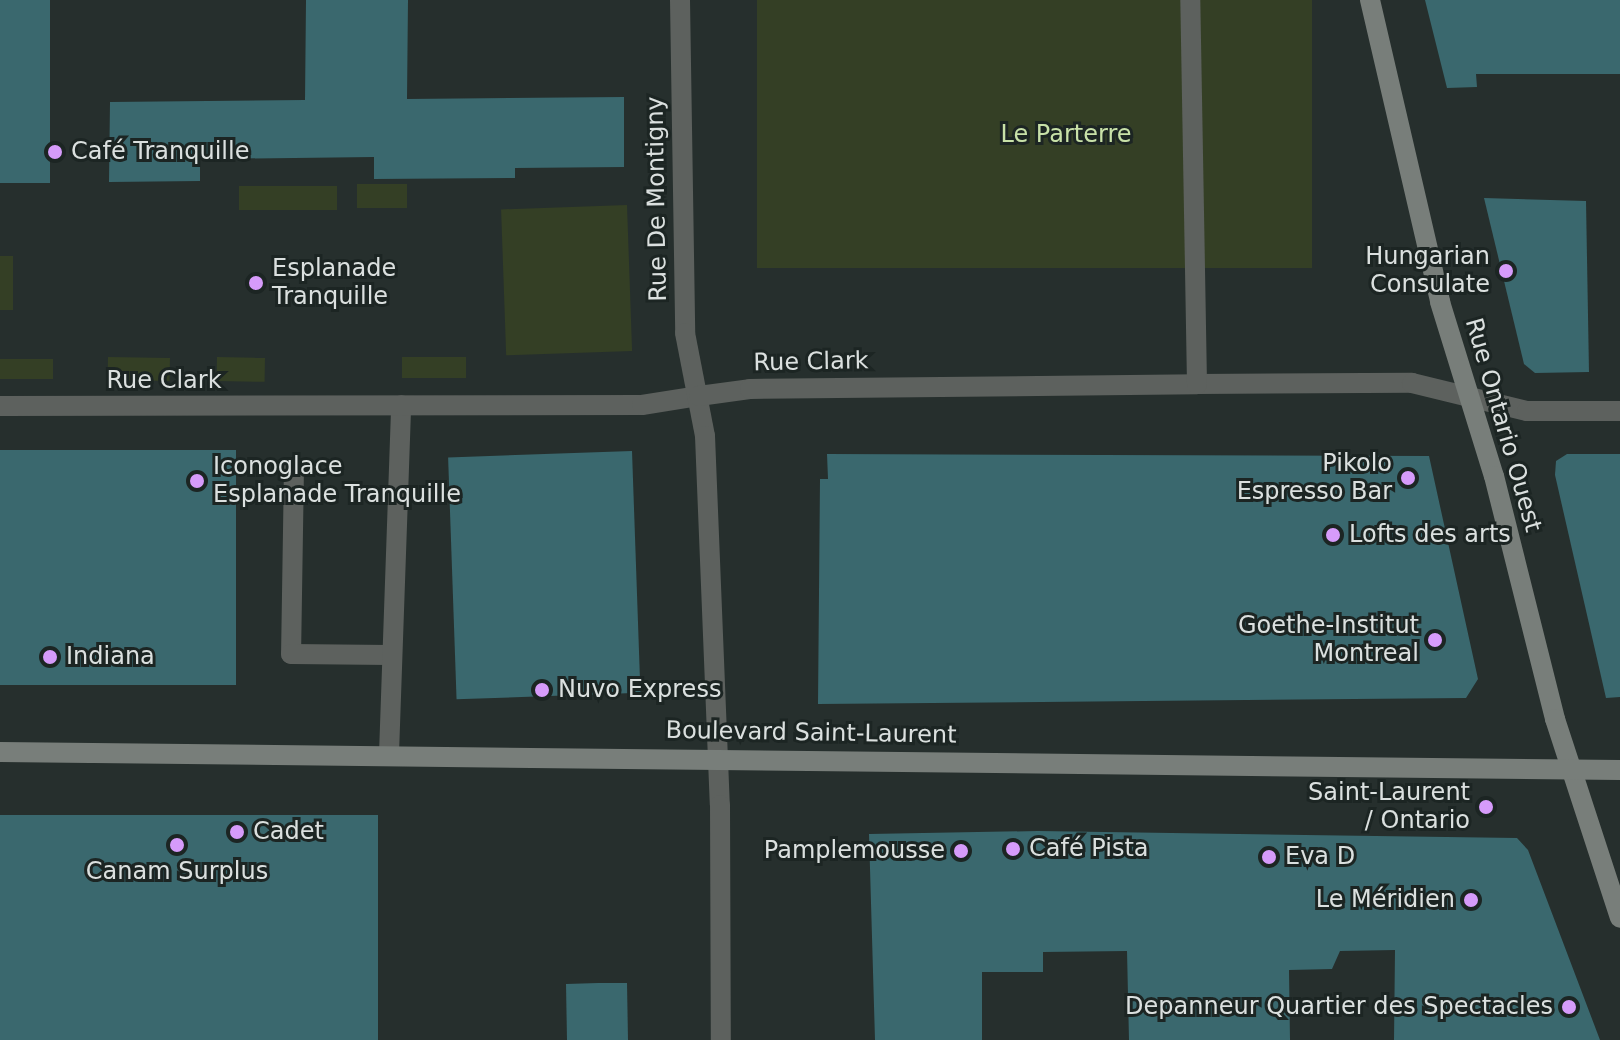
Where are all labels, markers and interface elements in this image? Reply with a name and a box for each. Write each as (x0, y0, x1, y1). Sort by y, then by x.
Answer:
street label: Rue De Montigny (641, 96, 673, 302)
park label: Le Parterre (1000, 121, 1132, 149)
place label: Café Tranquille (71, 138, 249, 166)
marker: Café Tranquille (46, 143, 64, 161)
place label: Hungarian Consulate (1365, 243, 1490, 299)
place label: Esplanade Tranquille (272, 255, 396, 311)
marker: Hungarian Consulate (1497, 262, 1515, 280)
marker: Esplanade Tranquille (247, 274, 265, 292)
street label: Rue Ontario Ouest (1459, 315, 1547, 535)
street label: Rue Clark (753, 347, 869, 377)
street label: Rue Clark (106, 367, 222, 395)
place label: Pikolo Espresso Bar (1237, 450, 1392, 506)
place label: Iconoglace Esplanade Tranquille (213, 453, 461, 509)
marker: Pikolo Espresso Bar (1399, 469, 1417, 487)
marker: Iconoglace Esplanade Tranquille (188, 472, 206, 490)
place label: Lofts des arts (1349, 521, 1511, 549)
marker: Lofts des arts (1324, 526, 1342, 544)
place label: Goethe-Institut Montreal (1238, 612, 1419, 668)
marker: Goethe-Institut Montreal (1426, 631, 1444, 649)
place label: Indiana (66, 643, 155, 671)
marker: Indiana (41, 648, 59, 666)
place label: Nuvo Express (558, 676, 721, 704)
marker: Nuvo Express (533, 681, 551, 699)
street label: Boulevard Saint-Laurent (665, 716, 957, 750)
place label: Saint-Laurent / Ontario (1308, 779, 1470, 835)
marker: Saint-Laurent / Ontario (1477, 798, 1495, 816)
place label: Cadet (253, 818, 324, 846)
marker: Cadet (228, 823, 246, 841)
place label: Café Pista (1029, 835, 1149, 863)
marker: Canam Surplus (168, 836, 186, 854)
place label: Pamplemousse (764, 837, 945, 865)
marker: Café Pista (1004, 840, 1022, 858)
marker: Pamplemousse (952, 842, 970, 860)
place label: Eva D (1285, 843, 1355, 871)
marker: Eva D (1260, 848, 1278, 866)
place label: Canam Surplus (86, 858, 268, 886)
place label: Le Méridien (1316, 886, 1455, 914)
marker: Le Méridien (1462, 891, 1480, 909)
place label: Depanneur Quartier des Spectacles (1125, 993, 1553, 1021)
marker: Depanneur Quartier des Spectacles (1560, 998, 1578, 1016)

